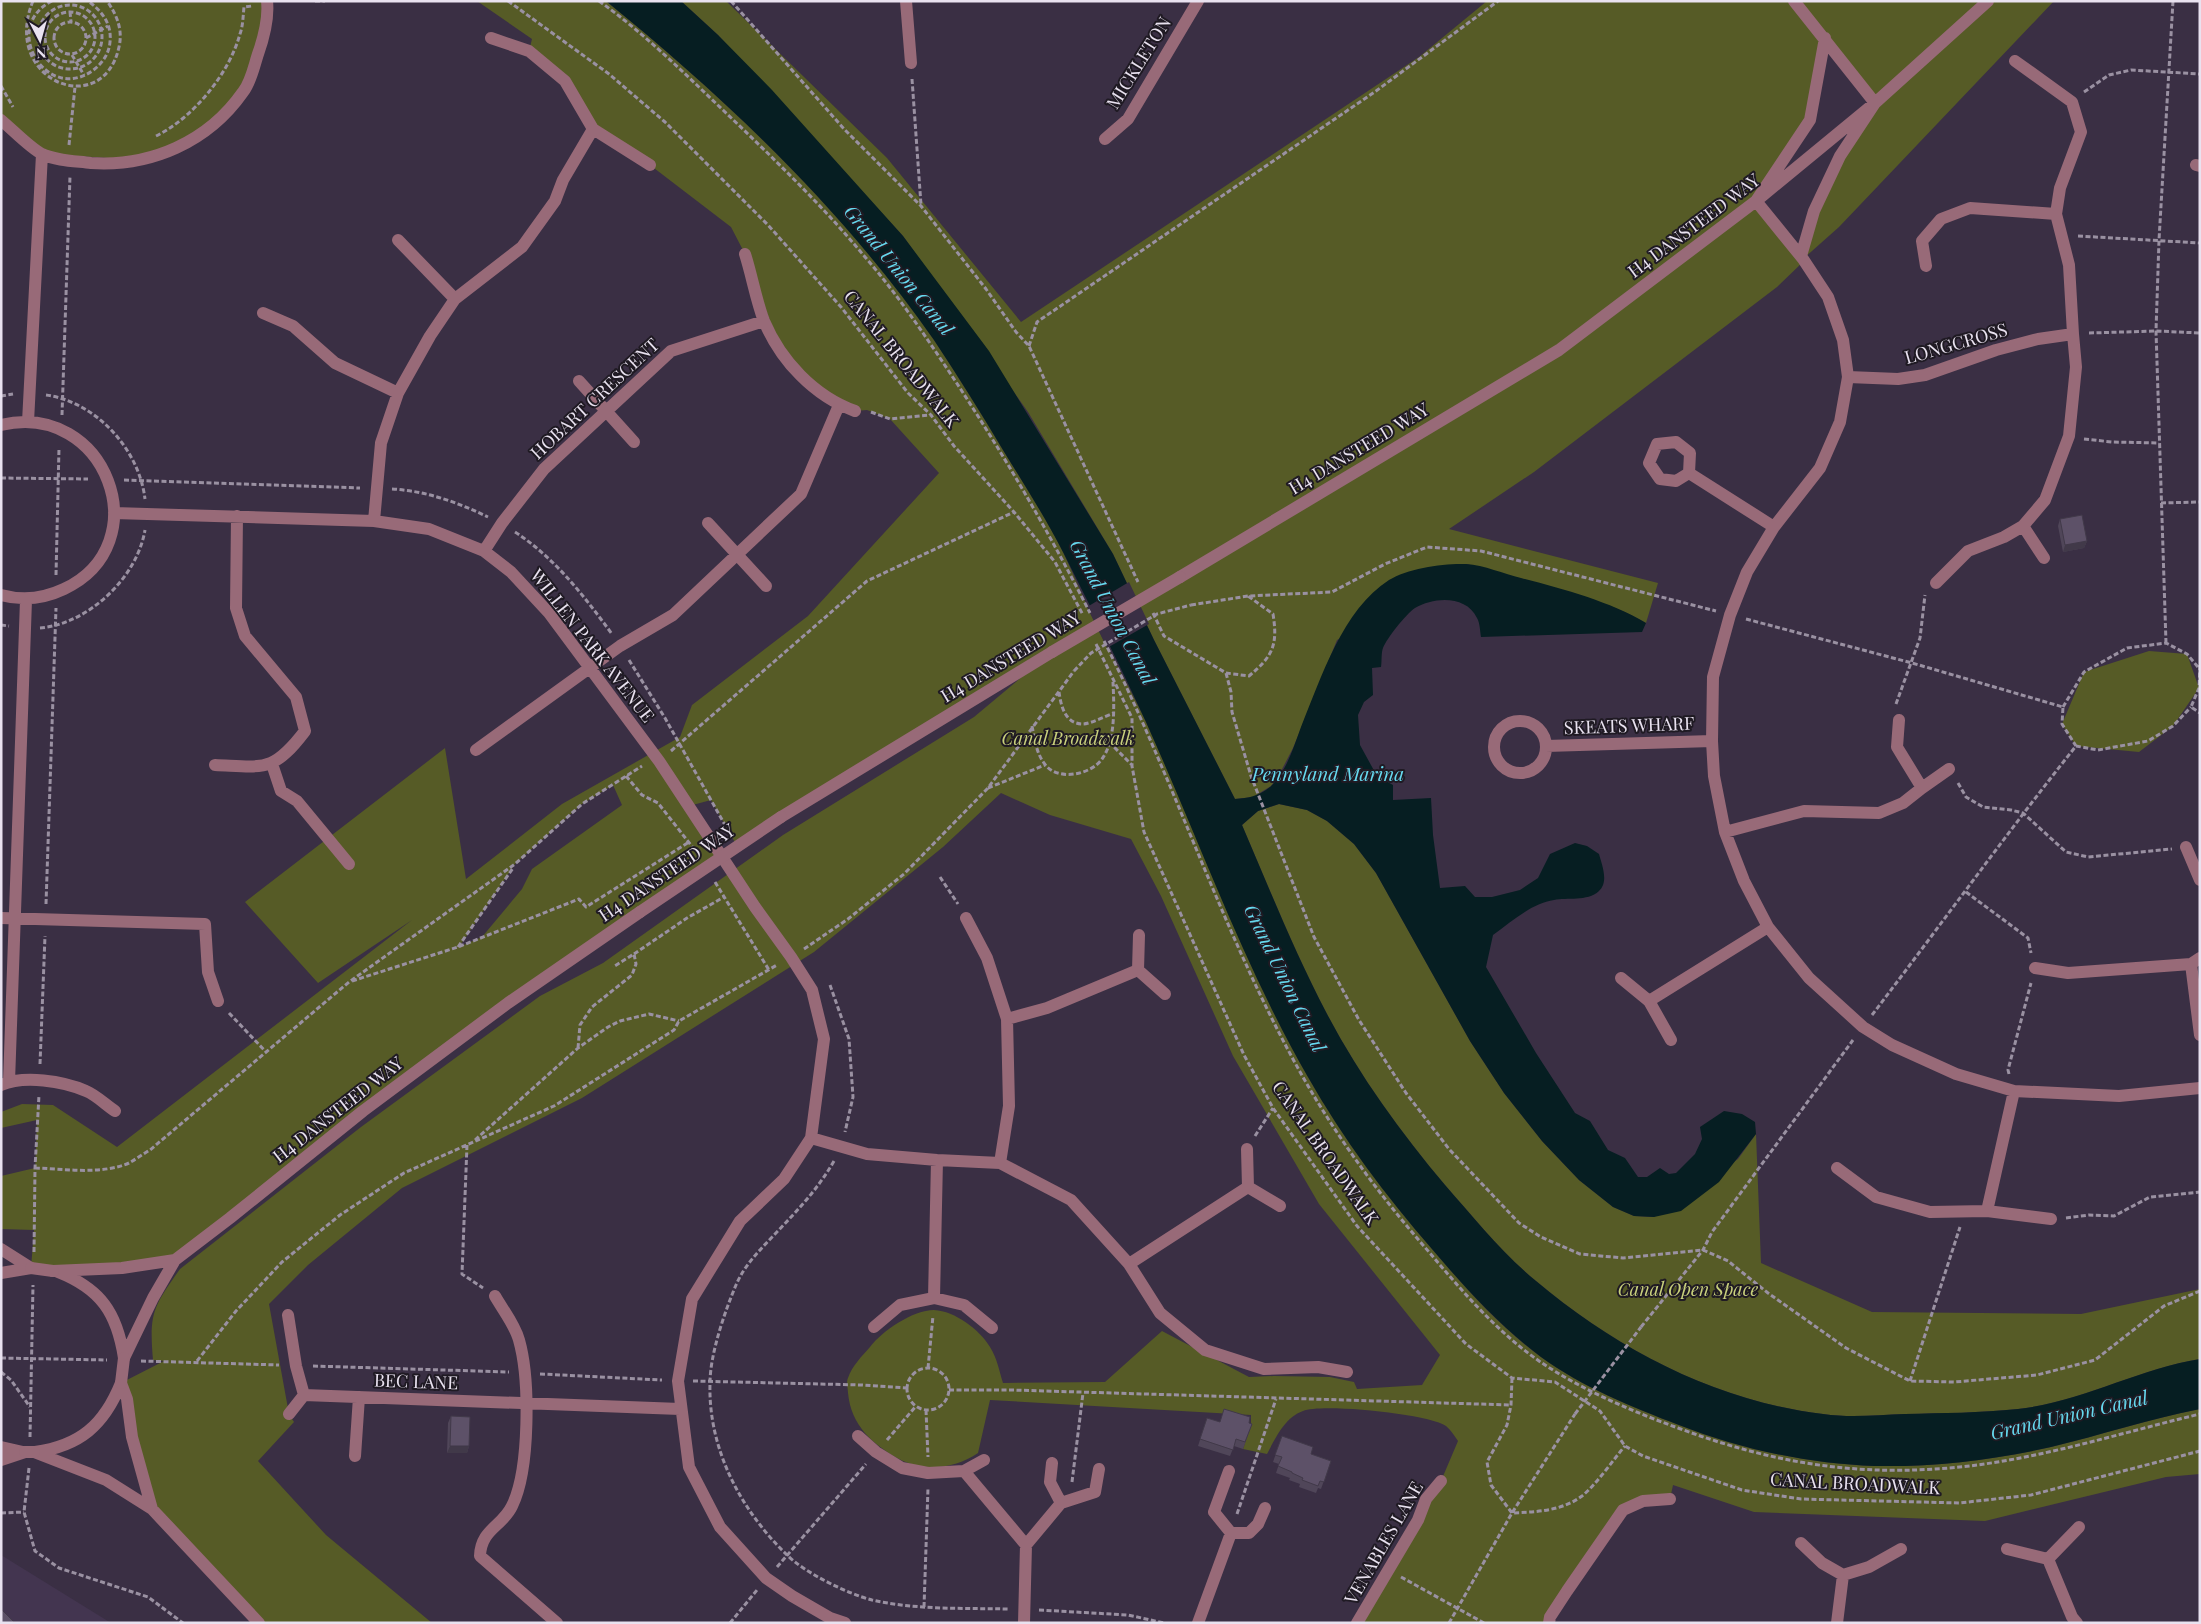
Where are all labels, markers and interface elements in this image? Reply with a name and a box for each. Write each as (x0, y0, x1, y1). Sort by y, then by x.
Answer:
street label: MICKLETON (1100, 12, 1176, 113)
north arrow (15, 15, 65, 65)
text: N (35, 43, 47, 63)
street label: H4 DANSTEED WAY (1623, 167, 1765, 283)
water label: Grand Union Canal (839, 199, 961, 341)
street label: CANAL BROADWALK (839, 285, 965, 432)
street label: LONGCROSS (1902, 317, 2010, 369)
street label: HOBART CRESCENT (525, 332, 664, 464)
street label: H4 DANSTEED WAY (1284, 397, 1433, 499)
water label: Grand Union Canal (1065, 534, 1163, 689)
street label: WILLEN PARK AVENUE (525, 563, 660, 727)
street label: H4 DANSTEED WAY (936, 605, 1085, 707)
street label: SKEATS WHARF (1563, 711, 1695, 739)
park label: Canal Broadwalk (1002, 726, 1134, 750)
water label: Pennyland Marina (1251, 760, 1404, 786)
street label: H4 DANSTEED WAY (594, 817, 740, 927)
water label: Grand Union Canal (1239, 900, 1333, 1056)
street label: H4 DANSTEED WAY (267, 1050, 408, 1168)
street label: CANAL BROADWALK (1267, 1076, 1385, 1229)
park label: Canal Open Space (1618, 1277, 1759, 1301)
street label: BEC LANE (374, 1368, 459, 1394)
water label: Grand Union Canal (1987, 1383, 2151, 1445)
street label: CANAL BROADWALK (1769, 1467, 1941, 1499)
street label: VENABLES LANE (1338, 1477, 1428, 1609)

